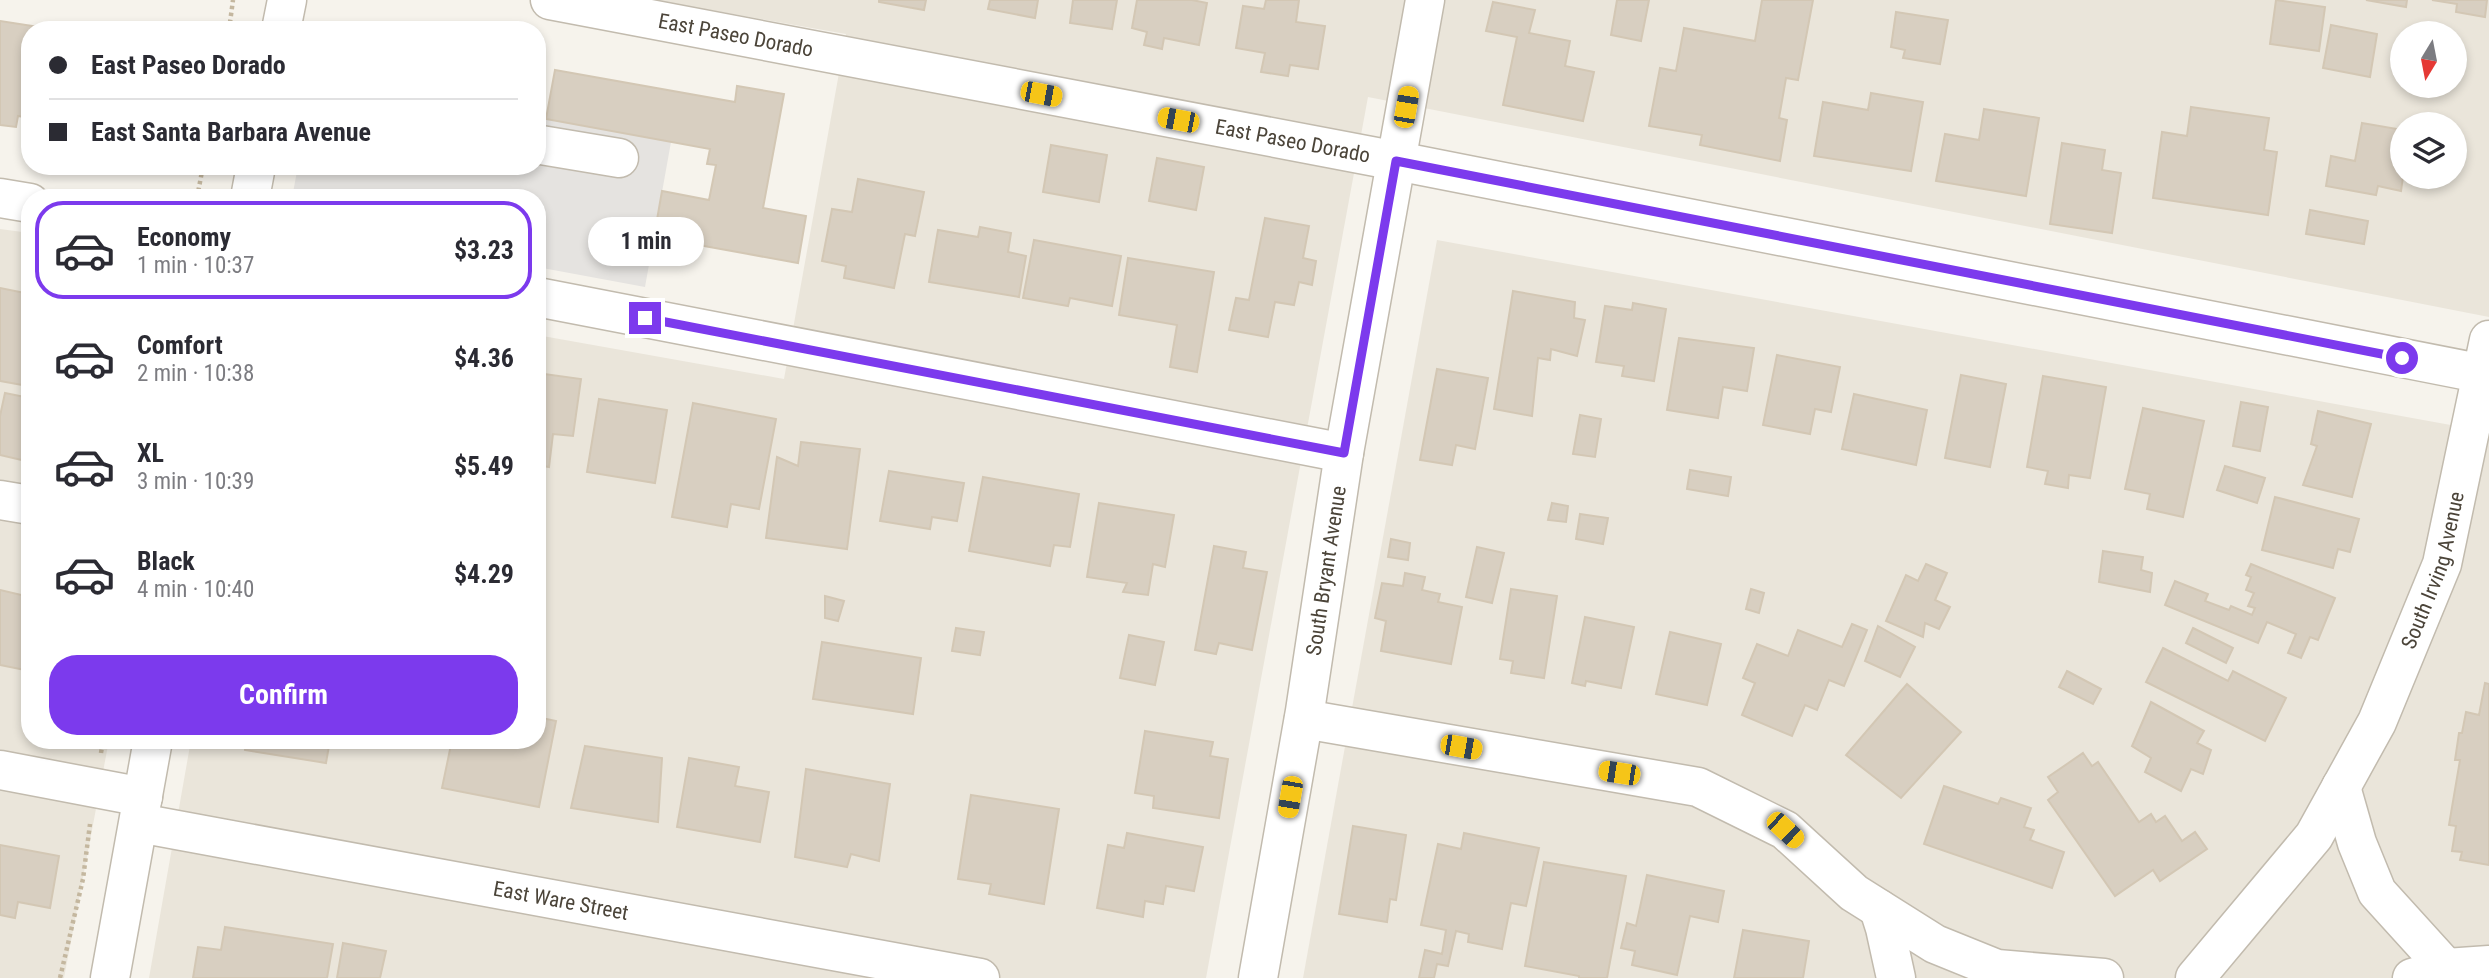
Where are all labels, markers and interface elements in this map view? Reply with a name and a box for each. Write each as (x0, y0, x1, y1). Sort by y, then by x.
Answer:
street label: East Paseo Dorado (656, 9, 815, 62)
north arrow (2390, 21, 2468, 98)
map controls (2390, 21, 2467, 189)
text: East Paseo Dorado (91, 50, 286, 80)
car (1019, 80, 1064, 108)
car (1393, 84, 1420, 130)
car (1156, 106, 1201, 134)
button: layers (2390, 112, 2467, 189)
street label: East Paseo Dorado (1213, 115, 1372, 168)
text: East Santa Barbara Avenue (91, 117, 371, 147)
callout: 1 min (587, 216, 703, 266)
icon: car (53, 219, 116, 282)
text: Economy (137, 222, 231, 252)
text: 1 min (620, 228, 672, 255)
text: $3.23 (454, 235, 514, 265)
text: 1 min · 10:37 (137, 252, 254, 279)
route end (629, 302, 661, 334)
icon: car (53, 327, 116, 390)
text: Comfort (137, 330, 223, 360)
route start (2386, 342, 2418, 374)
text: $4.36 (454, 343, 514, 373)
text: 2 min · 10:38 (137, 360, 254, 387)
icon: car (53, 435, 116, 498)
text: XL (137, 438, 164, 468)
text: $5.49 (454, 451, 514, 481)
text: 3 min · 10:39 (137, 468, 254, 495)
street label: South Bryant Avenue (1302, 484, 1351, 657)
street label: South Irving Avenue (2396, 489, 2469, 652)
icon: car (53, 543, 116, 606)
text: Black (137, 546, 195, 576)
text: $4.29 (454, 559, 514, 589)
text: 4 min · 10:40 (137, 576, 254, 603)
button: Confirm (49, 655, 518, 735)
car (1439, 733, 1484, 761)
car (1597, 759, 1642, 787)
car (1277, 774, 1304, 820)
car (1763, 808, 1808, 852)
street label: East Ware Street (491, 877, 630, 925)

